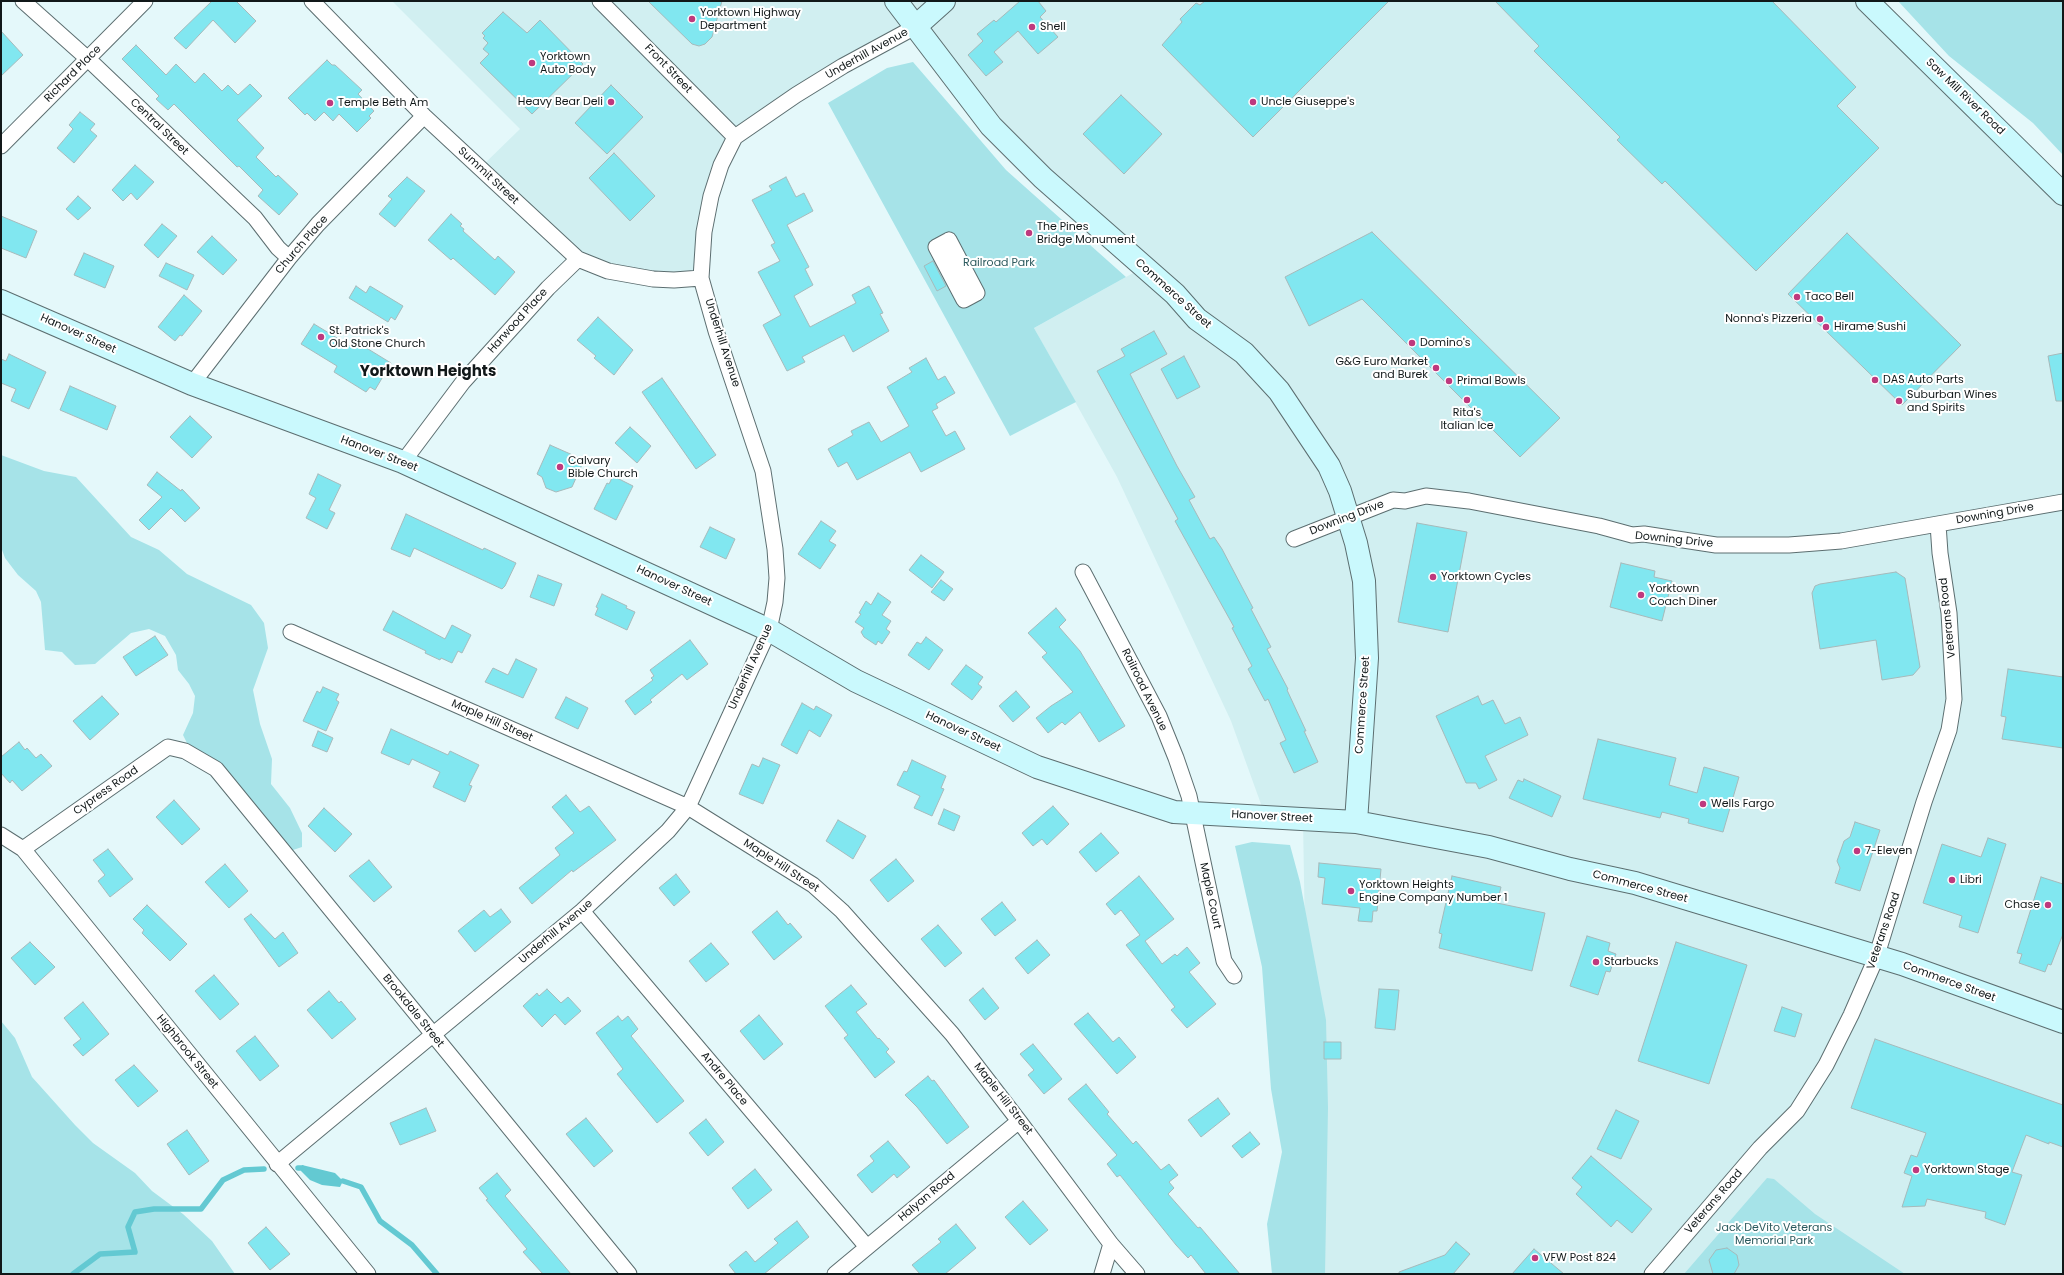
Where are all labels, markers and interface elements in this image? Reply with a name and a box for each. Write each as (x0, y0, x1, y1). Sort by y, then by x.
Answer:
place label: Yorktown Highway Department (700, 6, 801, 32)
marker: Yorktown Highway Department (687, 14, 697, 24)
place label: Shell (1040, 20, 1066, 34)
marker: Shell (1027, 22, 1037, 32)
street label: Underhill Avenue (823, 26, 911, 82)
street label: Front Street (641, 42, 695, 96)
street label: Richard Place (42, 43, 104, 105)
place label: Yorktown Auto Body (540, 50, 596, 76)
street label: Saw Mill River Road (1923, 56, 2007, 138)
marker: Yorktown Auto Body (527, 58, 537, 68)
place label: Heavy Bear Deli (518, 95, 603, 109)
place label: Uncle Giuseppe's (1261, 95, 1355, 109)
street label: Central Street (127, 96, 191, 158)
place label: Temple Beth Am (338, 96, 428, 110)
marker: Heavy Bear Deli (606, 97, 616, 107)
marker: Uncle Giuseppe's (1248, 97, 1258, 107)
marker: Temple Beth Am (325, 98, 335, 108)
street label: Summit Street (455, 145, 521, 207)
street label: Church Place (273, 213, 331, 277)
place label: The Pines Bridge Monument (1037, 220, 1135, 246)
marker: The Pines Bridge Monument (1024, 228, 1034, 238)
park label: Railroad Park (963, 256, 1035, 270)
street label: Commerce Street (1132, 256, 1214, 332)
street label: Harwood Place (485, 286, 551, 356)
place label: Taco Bell (1805, 290, 1854, 304)
marker: Taco Bell (1792, 292, 1802, 302)
street label: Underhill Avenue (701, 297, 743, 389)
street label: Hanover Street (38, 311, 118, 357)
place label: Nonna's Pizzeria (1725, 312, 1812, 326)
marker: Nonna's Pizzeria (1815, 314, 1825, 324)
place label: Hirame Sushi (1834, 320, 1906, 334)
marker: Hirame Sushi (1821, 322, 1831, 332)
place label: St. Patrick's Old Stone Church (329, 324, 425, 350)
marker: St. Patrick's Old Stone Church (316, 332, 326, 342)
place label: Domino's (1420, 336, 1470, 350)
marker: Domino's (1407, 338, 1417, 348)
place label: G&G Euro Market and Burek (1336, 355, 1428, 381)
district label: Yorktown Heights (360, 363, 496, 381)
marker: G&G Euro Market and Burek (1431, 363, 1441, 373)
place label: DAS Auto Parts (1883, 373, 1964, 387)
place label: Primal Bowls (1457, 374, 1526, 388)
marker: DAS Auto Parts (1870, 375, 1880, 385)
marker: Primal Bowls (1444, 376, 1454, 386)
place label: Suburban Wines and Spirits (1907, 388, 1997, 414)
marker: Rita's Italian Ice (1462, 395, 1472, 405)
marker: Suburban Wines and Spirits (1894, 396, 1904, 406)
place label: Rita's Italian Ice (1440, 406, 1494, 432)
street label: Hanover Street (339, 433, 419, 475)
place label: Calvary Bible Church (568, 454, 638, 480)
marker: Calvary Bible Church (555, 462, 565, 472)
street label: Downing Drive (1308, 498, 1386, 538)
street label: Downing Drive (1955, 501, 2035, 527)
street label: Downing Drive (1634, 529, 1714, 551)
street label: Hanover Street (634, 563, 714, 609)
place label: Yorktown Cycles (1441, 570, 1531, 584)
marker: Yorktown Cycles (1428, 572, 1438, 582)
street label: Veterans Road (1937, 577, 1959, 659)
place label: Yorktown Coach Diner (1649, 582, 1717, 608)
marker: Yorktown Coach Diner (1636, 590, 1646, 600)
street label: Underhill Avenue (726, 622, 776, 712)
street label: Railroad Avenue (1118, 647, 1170, 733)
street label: Commerce Street (1353, 656, 1373, 754)
street label: Maple Hill Street (449, 697, 535, 745)
street label: Hanover Street (923, 709, 1003, 755)
street label: Cypress Road (71, 764, 141, 818)
place label: Wells Fargo (1711, 797, 1774, 811)
marker: Wells Fargo (1698, 799, 1708, 809)
street label: Hanover Street (1231, 808, 1313, 826)
street label: Maple Hill Street (741, 837, 821, 895)
place label: 7-Eleven (1865, 844, 1912, 858)
marker: 7-Eleven (1852, 846, 1862, 856)
street label: Maple Court (1197, 862, 1223, 930)
street label: Commerce Street (1591, 868, 1689, 906)
place label: Libri (1960, 873, 1982, 887)
marker: Libri (1947, 875, 1957, 885)
place label: Yorktown Heights Engine Company Number 1 (1359, 878, 1507, 904)
marker: Yorktown Heights Engine Company Number 1 (1346, 886, 1356, 896)
street label: Veterans Road (1865, 891, 1903, 971)
street label: Underhill Avenue (516, 897, 596, 967)
place label: Chase (2004, 898, 2040, 912)
marker: Chase (2043, 900, 2053, 910)
place label: Starbucks (1604, 955, 1659, 969)
marker: Starbucks (1591, 957, 1601, 967)
street label: Commerce Street (1901, 959, 1997, 1005)
street label: Brookdale Street (380, 972, 446, 1050)
street label: Highbrook Street (153, 1012, 221, 1092)
street label: Andre Place (698, 1050, 750, 1108)
street label: Maple Hill Street (971, 1060, 1035, 1138)
place label: Yorktown Stage (1924, 1163, 2009, 1177)
marker: Yorktown Stage (1911, 1165, 1921, 1175)
street label: Veterans Road (1682, 1167, 1746, 1237)
street label: Halyan Road (896, 1169, 958, 1225)
park label: Jack DeVito Veterans Memorial Park (1716, 1221, 1832, 1247)
place label: VFW Post 824 (1543, 1251, 1616, 1265)
marker: VFW Post 824 (1530, 1253, 1540, 1263)

